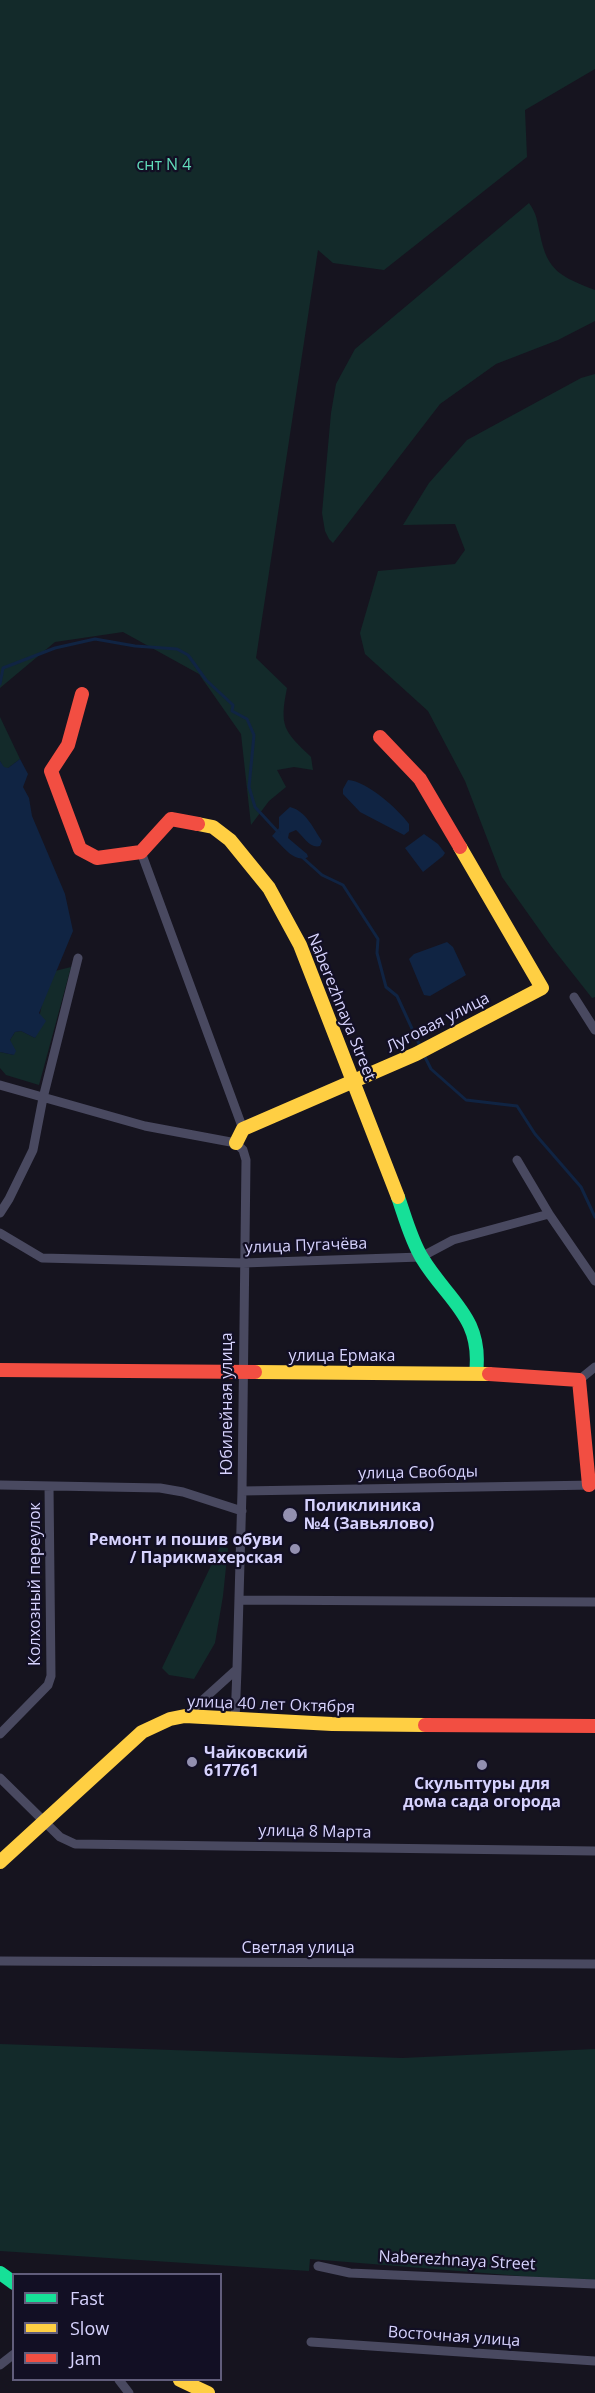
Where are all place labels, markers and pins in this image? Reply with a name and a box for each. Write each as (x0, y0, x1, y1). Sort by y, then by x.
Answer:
place label: Поликлиника №4 (Завьялово) (304, 1496, 434, 1534)
marker: Поликлиника №4 (Завьялово) (281, 1506, 299, 1524)
place label: Ремонт и пошив обуви / Парикмахерская (89, 1530, 283, 1568)
marker: Ремонт и пошив обуви / Парикмахерская (288, 1542, 302, 1556)
place label: Чайковский 617761 (204, 1743, 308, 1781)
marker: Чайковский 617761 (185, 1755, 199, 1769)
marker: Скульптуры для дома сада огорода (475, 1758, 489, 1772)
place label: Скульптуры для дома сада огорода (403, 1774, 561, 1812)

